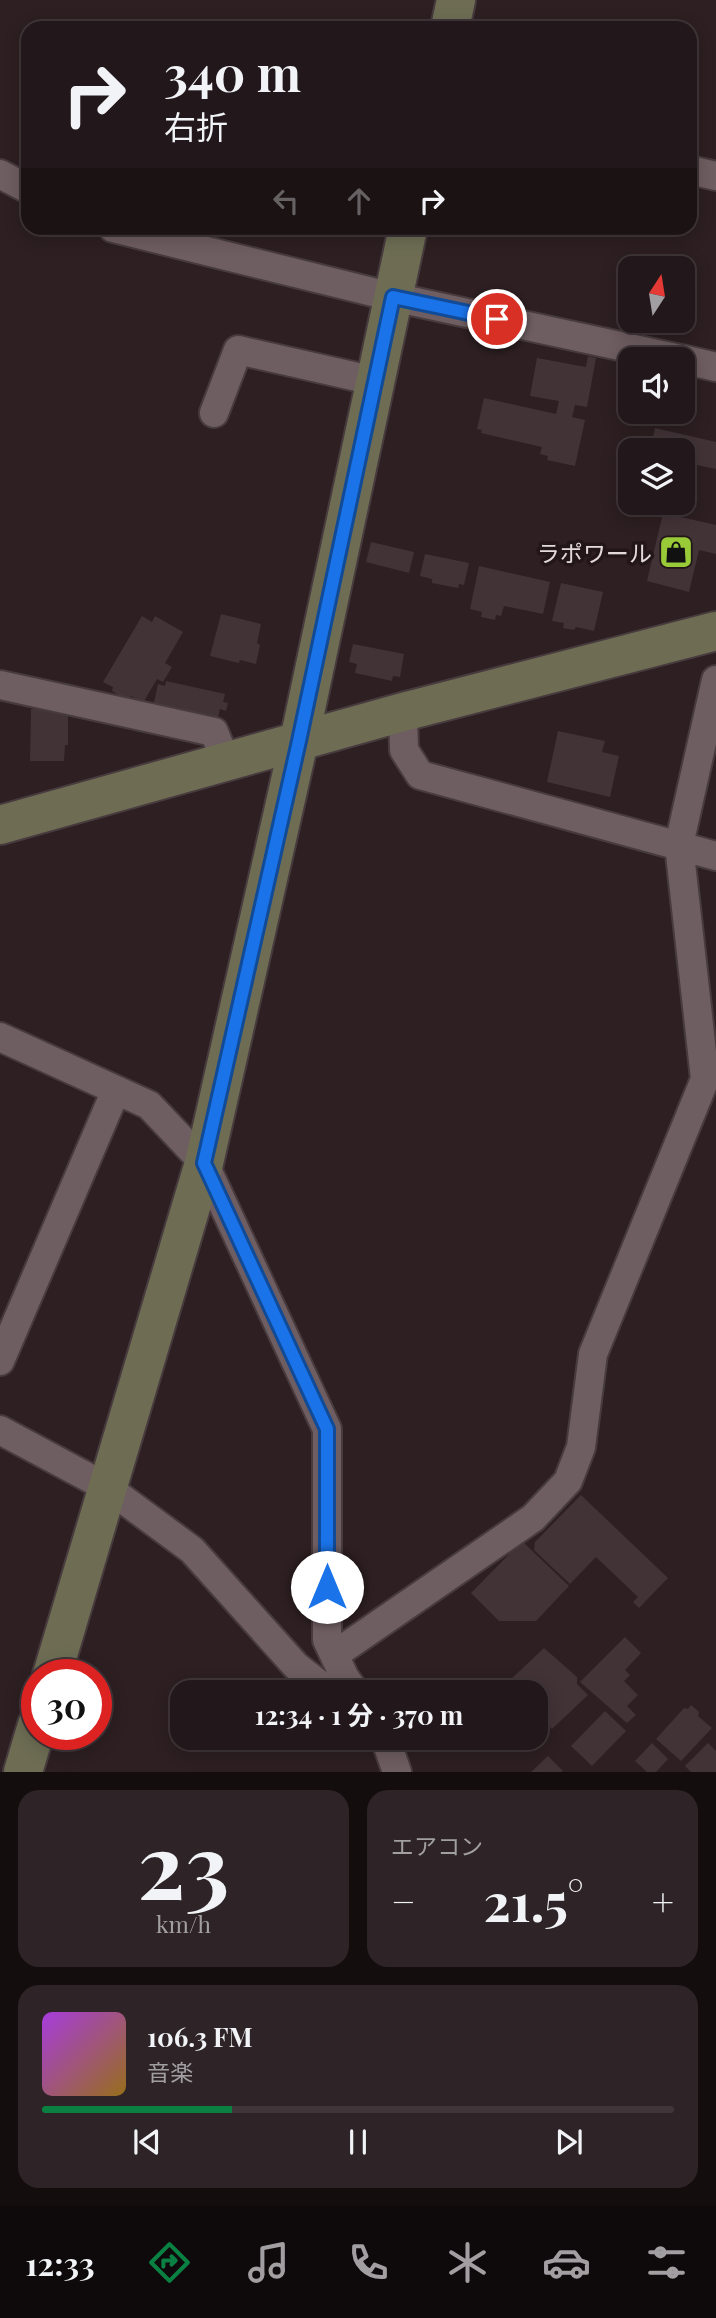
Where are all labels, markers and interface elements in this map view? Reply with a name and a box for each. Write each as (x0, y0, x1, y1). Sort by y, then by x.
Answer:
text: 340 m (164, 39, 301, 104)
icon: right (49, 49, 140, 140)
text: 右折 (164, 104, 228, 147)
icon: left (267, 182, 305, 220)
icon: ahead (340, 182, 378, 220)
icon: right (413, 182, 451, 220)
north arrow (618, 256, 695, 332)
map controls (618, 256, 695, 515)
pin (467, 289, 527, 349)
icon: arrive (478, 300, 516, 338)
button: sound (618, 347, 695, 424)
button: layers (618, 438, 695, 515)
shop icon: ラポワール (657, 533, 695, 571)
place label: ラポワール (537, 537, 652, 568)
position arrow (290, 1550, 364, 1624)
speed limit sign: 30 (21, 1659, 112, 1750)
text: 12:34 · 1 分 · 370 m (255, 1697, 463, 1732)
text: 23 (137, 1802, 230, 1923)
text: エアコン (391, 1830, 483, 1861)
text: 21.5° (484, 1866, 584, 1935)
text: − (391, 1875, 416, 1926)
text: + (652, 1875, 674, 1926)
text: km/h (156, 1908, 211, 1939)
text: 106.3 FM (147, 2019, 253, 2054)
text: 音楽 (147, 2056, 193, 2087)
icon: previous (128, 2123, 166, 2161)
icon: pause (339, 2123, 377, 2161)
icon: next (550, 2123, 588, 2161)
icon: directions (145, 2238, 194, 2287)
icon: music (244, 2238, 293, 2287)
icon: phone (344, 2238, 393, 2287)
icon: climate (443, 2238, 492, 2287)
icon: car (542, 2238, 591, 2287)
icon: filters (642, 2238, 691, 2287)
text: 12:33 (25, 2241, 95, 2284)

